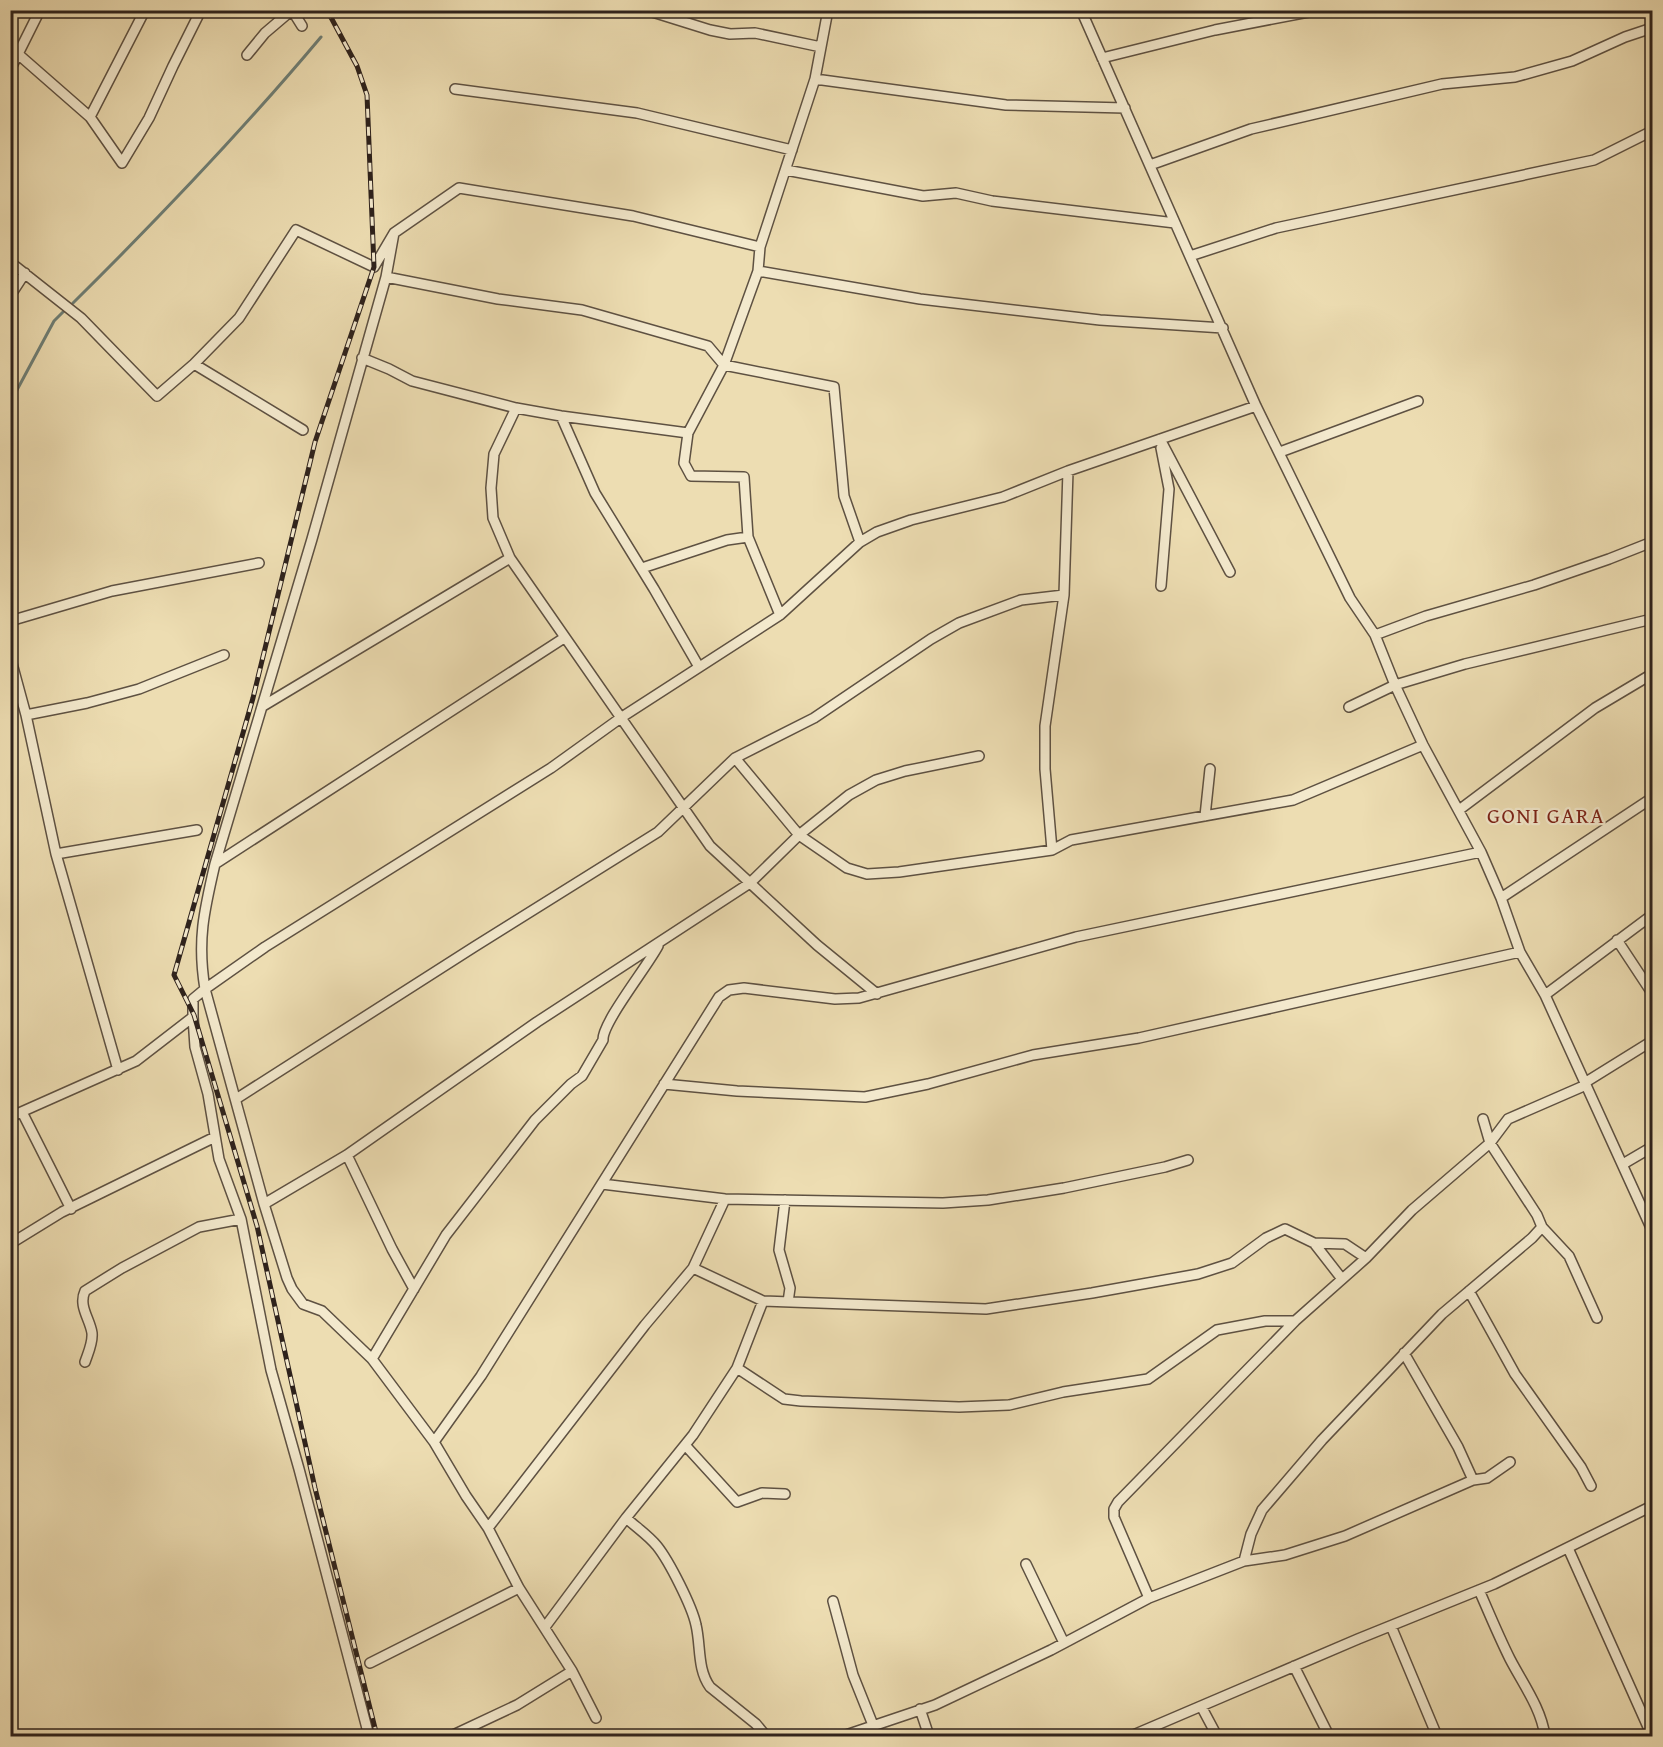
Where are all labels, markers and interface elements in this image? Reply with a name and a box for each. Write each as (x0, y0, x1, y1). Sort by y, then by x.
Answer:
district label: GONI GARA (1487, 799, 1605, 831)

